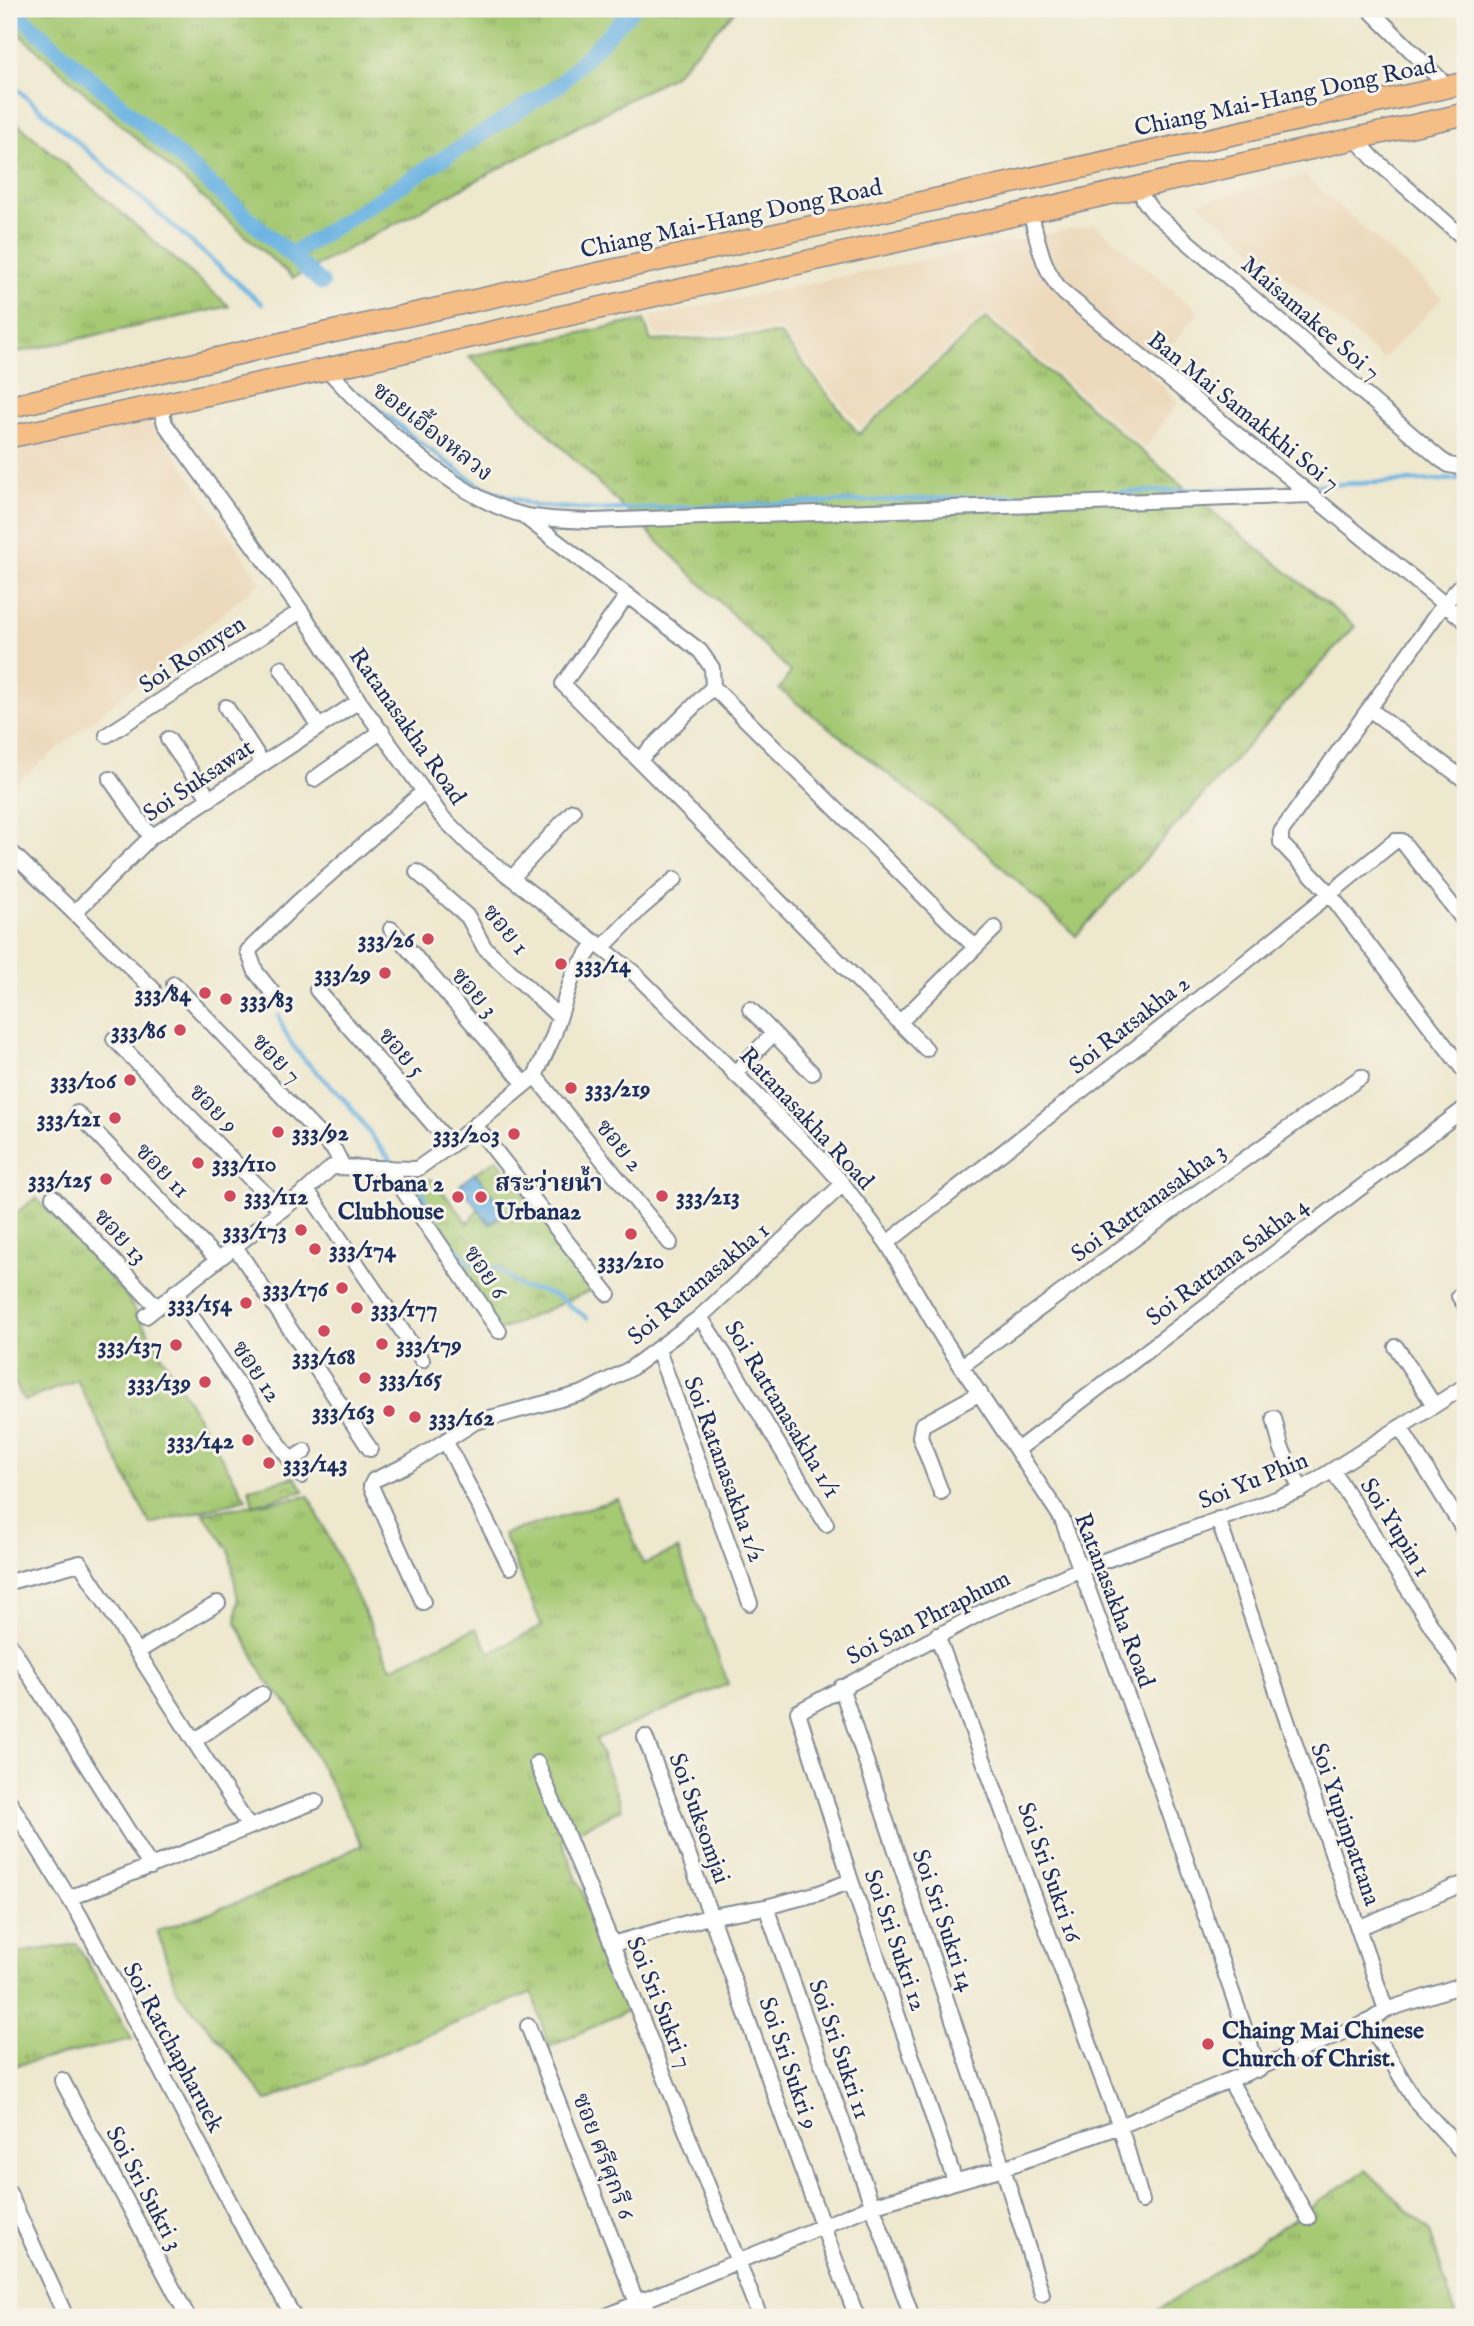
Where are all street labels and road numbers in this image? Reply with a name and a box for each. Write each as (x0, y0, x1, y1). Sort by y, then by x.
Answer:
street label: Chiang Mai-Hang Dong Road (1132, 50, 1439, 145)
street label: Chiang Mai-Hang Dong Road (578, 172, 885, 267)
street label: Maisamakee Soi 7 (1234, 250, 1386, 388)
street label: Ban Mai Samakkhi Soi 7 (1141, 325, 1346, 499)
street label: ซอยเอื้องหลวง (365, 372, 501, 489)
street label: Soi Romyen (133, 609, 252, 701)
street label: Ratanasakha Road (341, 642, 473, 812)
street label: Soi Suksawat (137, 733, 260, 830)
street label: ซอย 1 (475, 898, 535, 962)
street label: ซอย 3 (443, 961, 504, 1025)
street label: Soi Ratsakha 2 (1063, 968, 1197, 1082)
street label: ซอย 5 (371, 1021, 431, 1085)
street label: ซอย 7 (244, 1027, 308, 1091)
street label: Ratanasakha Road (732, 1041, 880, 1197)
street label: ซอย 9 (181, 1077, 244, 1141)
street label: ซอย 2 (588, 1113, 650, 1179)
street label: ซอย 11 (128, 1137, 196, 1206)
street label: Soi Rattanasakha 3 (1065, 1137, 1233, 1270)
street label: Soi Rattana Sakha 4 (1140, 1191, 1316, 1334)
street label: ซอย 13 (86, 1202, 154, 1272)
street label: Soi Ratanasakha 1 (622, 1216, 776, 1353)
street label: ซอย 6 (456, 1240, 514, 1306)
street label: Soi Rattanasakha 1/1 (717, 1315, 847, 1504)
street label: ซอย 12 (224, 1335, 288, 1409)
street label: Soi Ratanasakha 1/2 (676, 1372, 772, 1567)
street label: Soi Yu Phin (1194, 1445, 1313, 1517)
street label: Soi Yupin 1 (1352, 1473, 1437, 1583)
street label: Ratanasakha Road (1066, 1509, 1161, 1692)
street label: Soi San Phraphum (842, 1564, 1016, 1673)
street label: Soi Yupinpattana (1302, 1739, 1387, 1911)
street label: Soi Suksomjai (661, 1749, 737, 1888)
street label: Soi Sri Sukri 16 (1009, 1798, 1089, 1948)
street label: Soi Sri Sukri 14 (904, 1845, 981, 1996)
street label: Soi Sri Sukri 12 (856, 1866, 933, 2015)
street label: Soi Sri Sukri 7 (618, 1932, 699, 2073)
street label: Soi Ratchapharuek (115, 1957, 231, 2138)
street label: Soi Sri Sukri 11 (800, 1976, 877, 2123)
street label: Soi Sri Sukri 9 (750, 1993, 825, 2134)
street label: ซอย ศรีศุกรี 6 (564, 2089, 641, 2225)
street label: Soi Sri Sukri 3 (98, 2121, 189, 2256)

